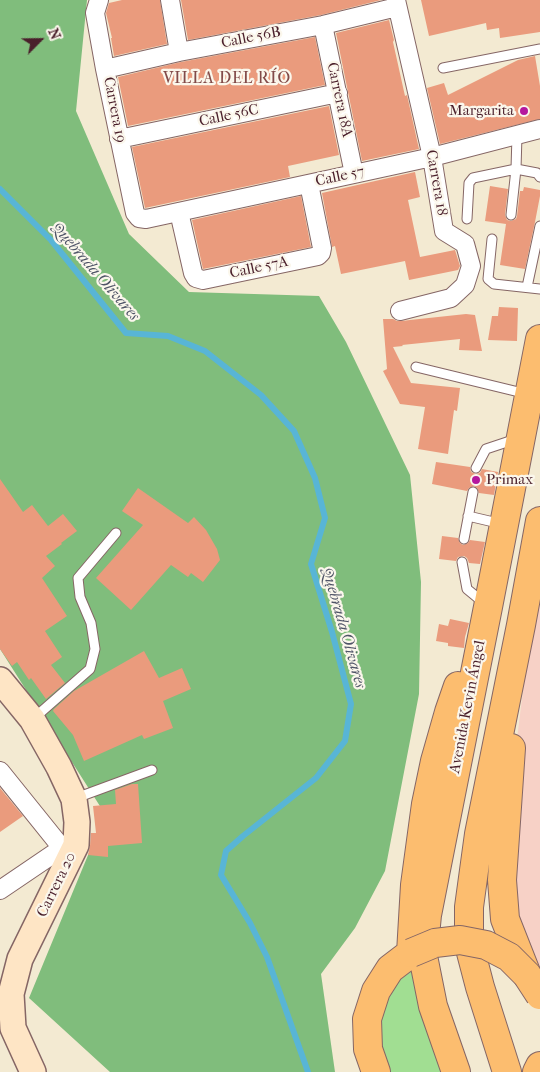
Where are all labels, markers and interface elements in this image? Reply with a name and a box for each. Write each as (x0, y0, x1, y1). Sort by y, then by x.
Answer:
north arrow (15, 15, 65, 65)
street label: Calle 56B (220, 23, 282, 53)
text: N (44, 26, 64, 42)
street label: Carrera 18A (322, 61, 356, 139)
district label: VILLA DEL RÍO (161, 69, 293, 89)
street label: Carrera 19 (99, 75, 129, 145)
street label: Calle 56C (198, 101, 260, 131)
place label: Margarita (449, 102, 514, 120)
marker: Margarita (518, 105, 530, 117)
street label: Carrera 18 (421, 149, 451, 217)
street label: Calle 57 (314, 163, 366, 191)
water label: Quebrada Olivares (47, 219, 143, 325)
street label: Calle 57A (228, 253, 290, 283)
place label: Primax (486, 471, 533, 489)
marker: Primax (470, 474, 482, 486)
water label: Quebrada Olivares (317, 566, 369, 690)
street label: Avenida Kevin Ángel (446, 639, 490, 775)
street label: Carrera 20 (34, 850, 80, 920)

